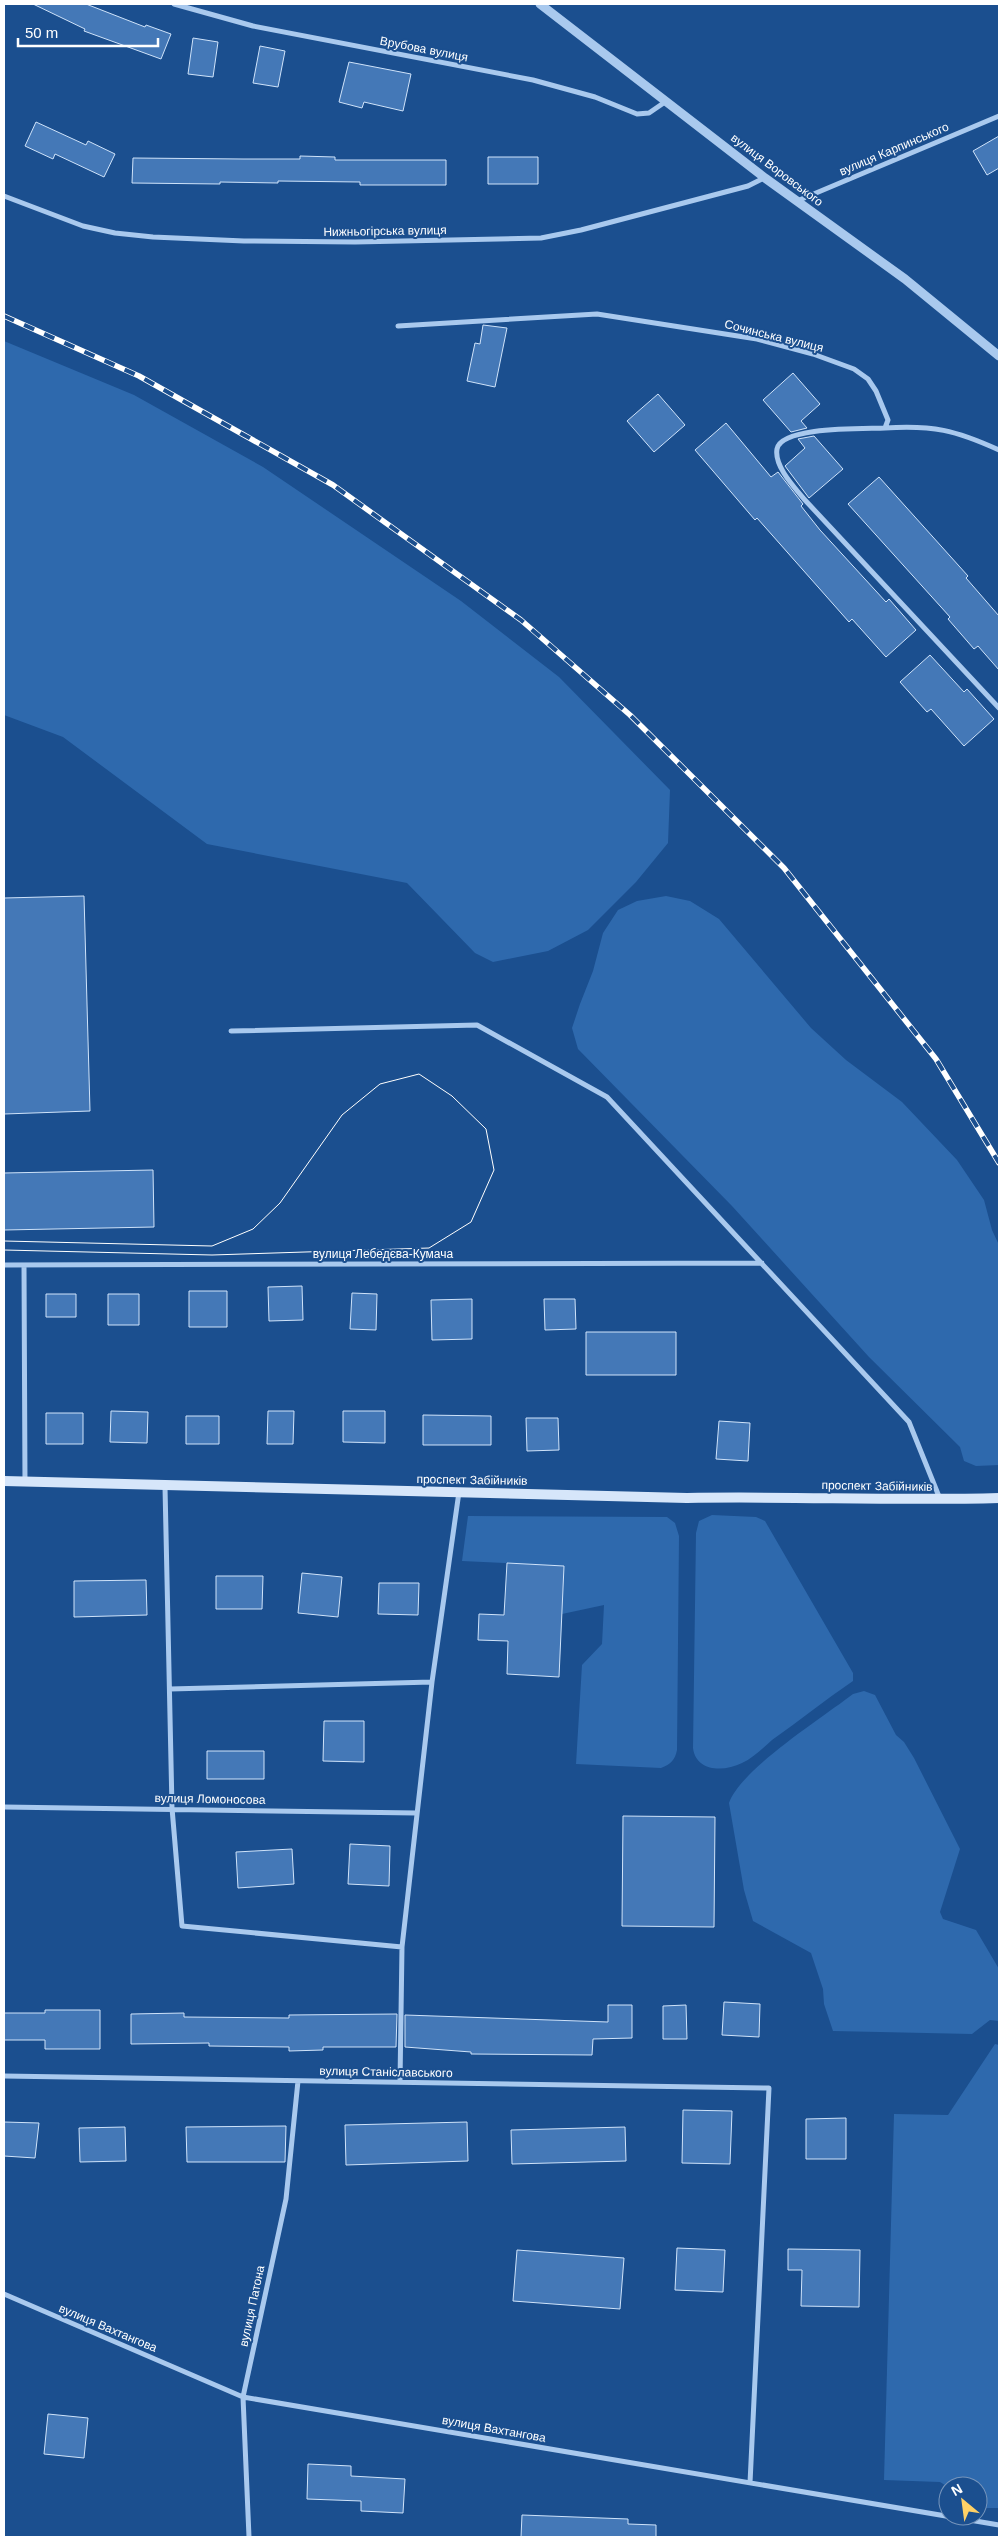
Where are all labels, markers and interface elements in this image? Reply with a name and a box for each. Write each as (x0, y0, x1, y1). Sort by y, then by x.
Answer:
scale bar (18, 15, 158, 47)
text: 50 m (25, 24, 58, 41)
street label: Врубова вулиця (379, 34, 469, 64)
street label: вулиця Карпинського (837, 119, 951, 178)
street label: вулиця Воровського (728, 131, 826, 209)
street label: Нижньогірська вулиця (323, 223, 447, 239)
street label: Сочинська вулиця (723, 317, 825, 355)
street label: вулиця Лебедєва-Кумача (313, 1247, 453, 1261)
street label: проспект Забійників (416, 1472, 528, 1488)
street label: проспект Забійників (821, 1478, 933, 1494)
street label: вулиця Ломоносова (155, 1791, 266, 1807)
street label: вулиця Станіславського (319, 2064, 453, 2080)
street label: вулиця Патона (237, 2264, 268, 2348)
street label: вулиця Вахтангова (57, 2301, 159, 2355)
street label: вулиця Вахтангова (441, 2413, 547, 2445)
north arrow (938, 2476, 988, 2526)
text: N (948, 2480, 965, 2499)

